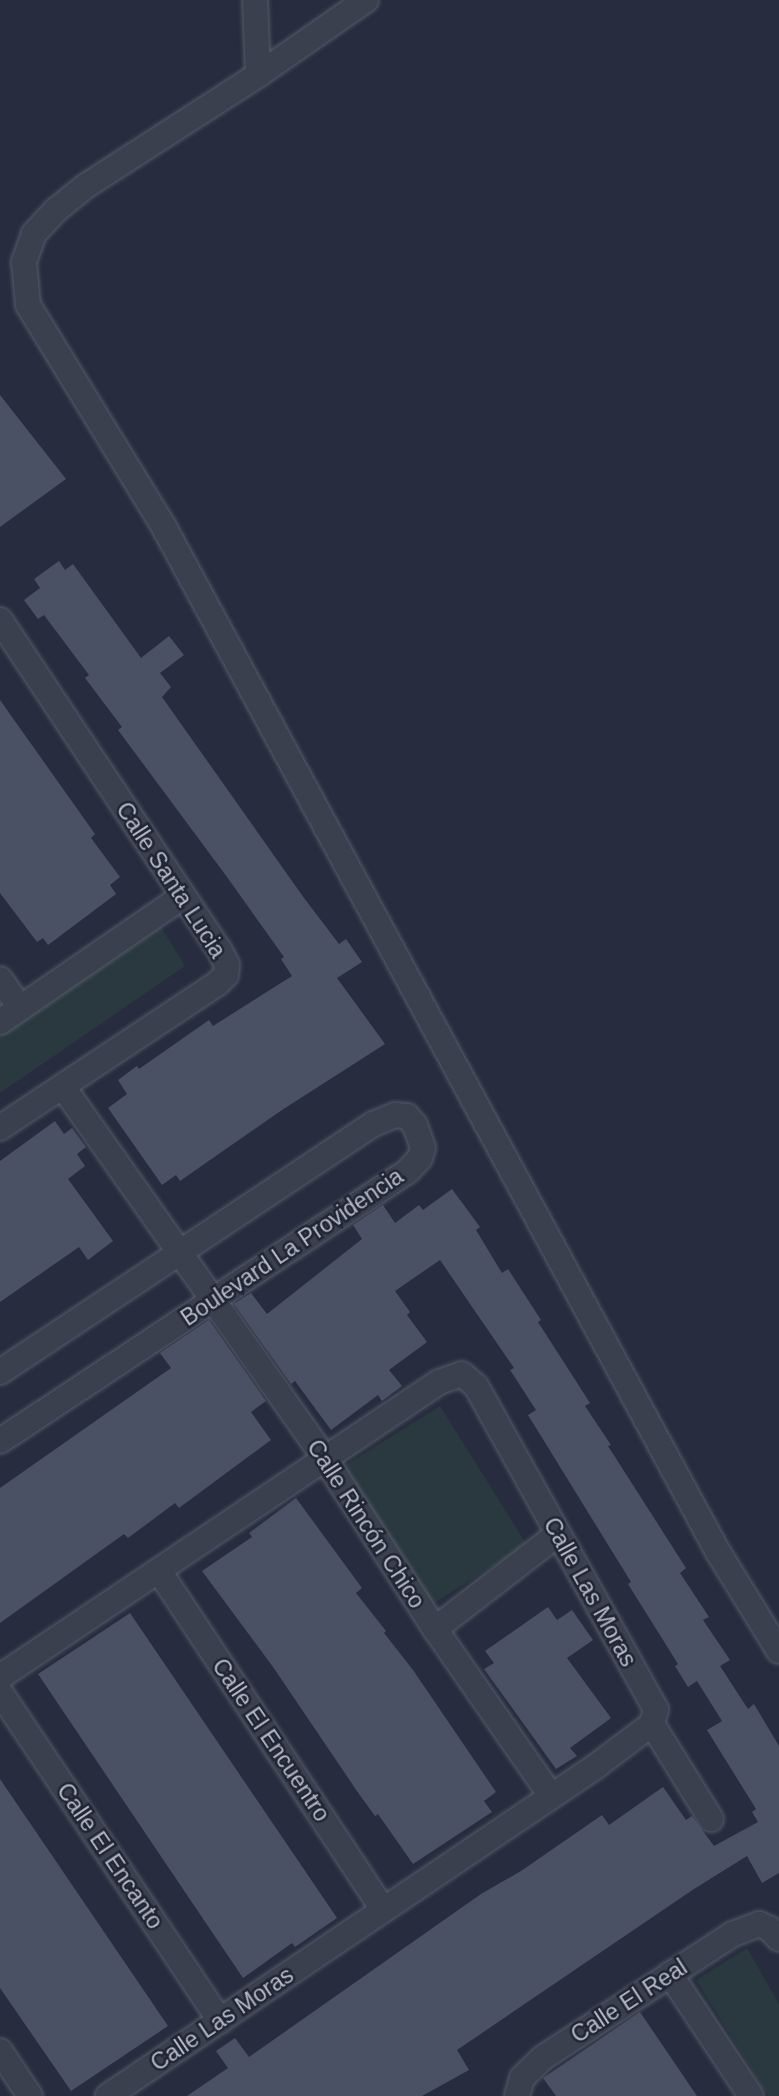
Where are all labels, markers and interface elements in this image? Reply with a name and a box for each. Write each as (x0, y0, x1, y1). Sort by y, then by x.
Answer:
street label: Calle Santa Lucia (110, 797, 232, 963)
street label: Boulevard La Providencia (176, 1162, 408, 1332)
street label: Calle Rincón Chico (301, 1434, 431, 1614)
street label: Calle Las Moras (538, 1513, 642, 1671)
street label: Calle El Encuentro (206, 1653, 336, 1827)
street label: Calle El Encanto (51, 1778, 169, 1934)
street label: Calle El Real (566, 1953, 692, 2049)
street label: Calle Las Moras (145, 1961, 299, 2077)

